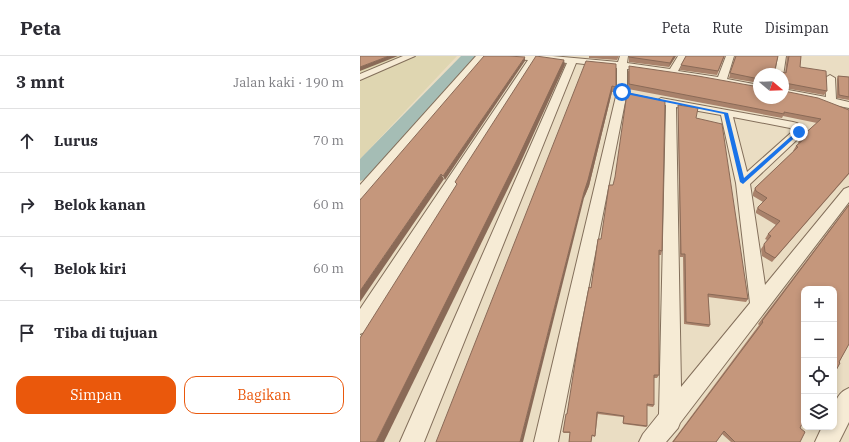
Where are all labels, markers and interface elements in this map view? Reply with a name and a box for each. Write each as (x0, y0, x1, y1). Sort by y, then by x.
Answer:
text: Peta (20, 16, 61, 40)
text: Peta (662, 19, 690, 37)
text: Rute (712, 19, 743, 37)
text: Disimpan (765, 19, 829, 37)
north arrow (753, 68, 789, 104)
text: 3 mnt (16, 71, 64, 93)
text: Jalan kaki · 190 m (233, 74, 344, 91)
route start (613, 83, 631, 101)
route end (790, 123, 808, 141)
icon: ahead (16, 130, 38, 152)
text: Lurus (54, 131, 98, 150)
text: 70 m (313, 132, 344, 149)
icon: right (16, 194, 38, 216)
text: Belok kanan (54, 195, 146, 214)
text: 60 m (313, 196, 344, 213)
icon: left (16, 258, 38, 280)
text: Belok kiri (54, 259, 126, 278)
text: 60 m (313, 260, 344, 277)
map controls (801, 286, 837, 430)
button: + (801, 286, 837, 322)
icon: arrive (16, 322, 38, 344)
button: − (801, 322, 837, 358)
text: Tiba di tujuan (54, 323, 158, 342)
button: locate (801, 358, 837, 394)
button: Simpan (16, 376, 176, 414)
button: Bagikan (184, 376, 344, 414)
button: layers (801, 394, 837, 430)

